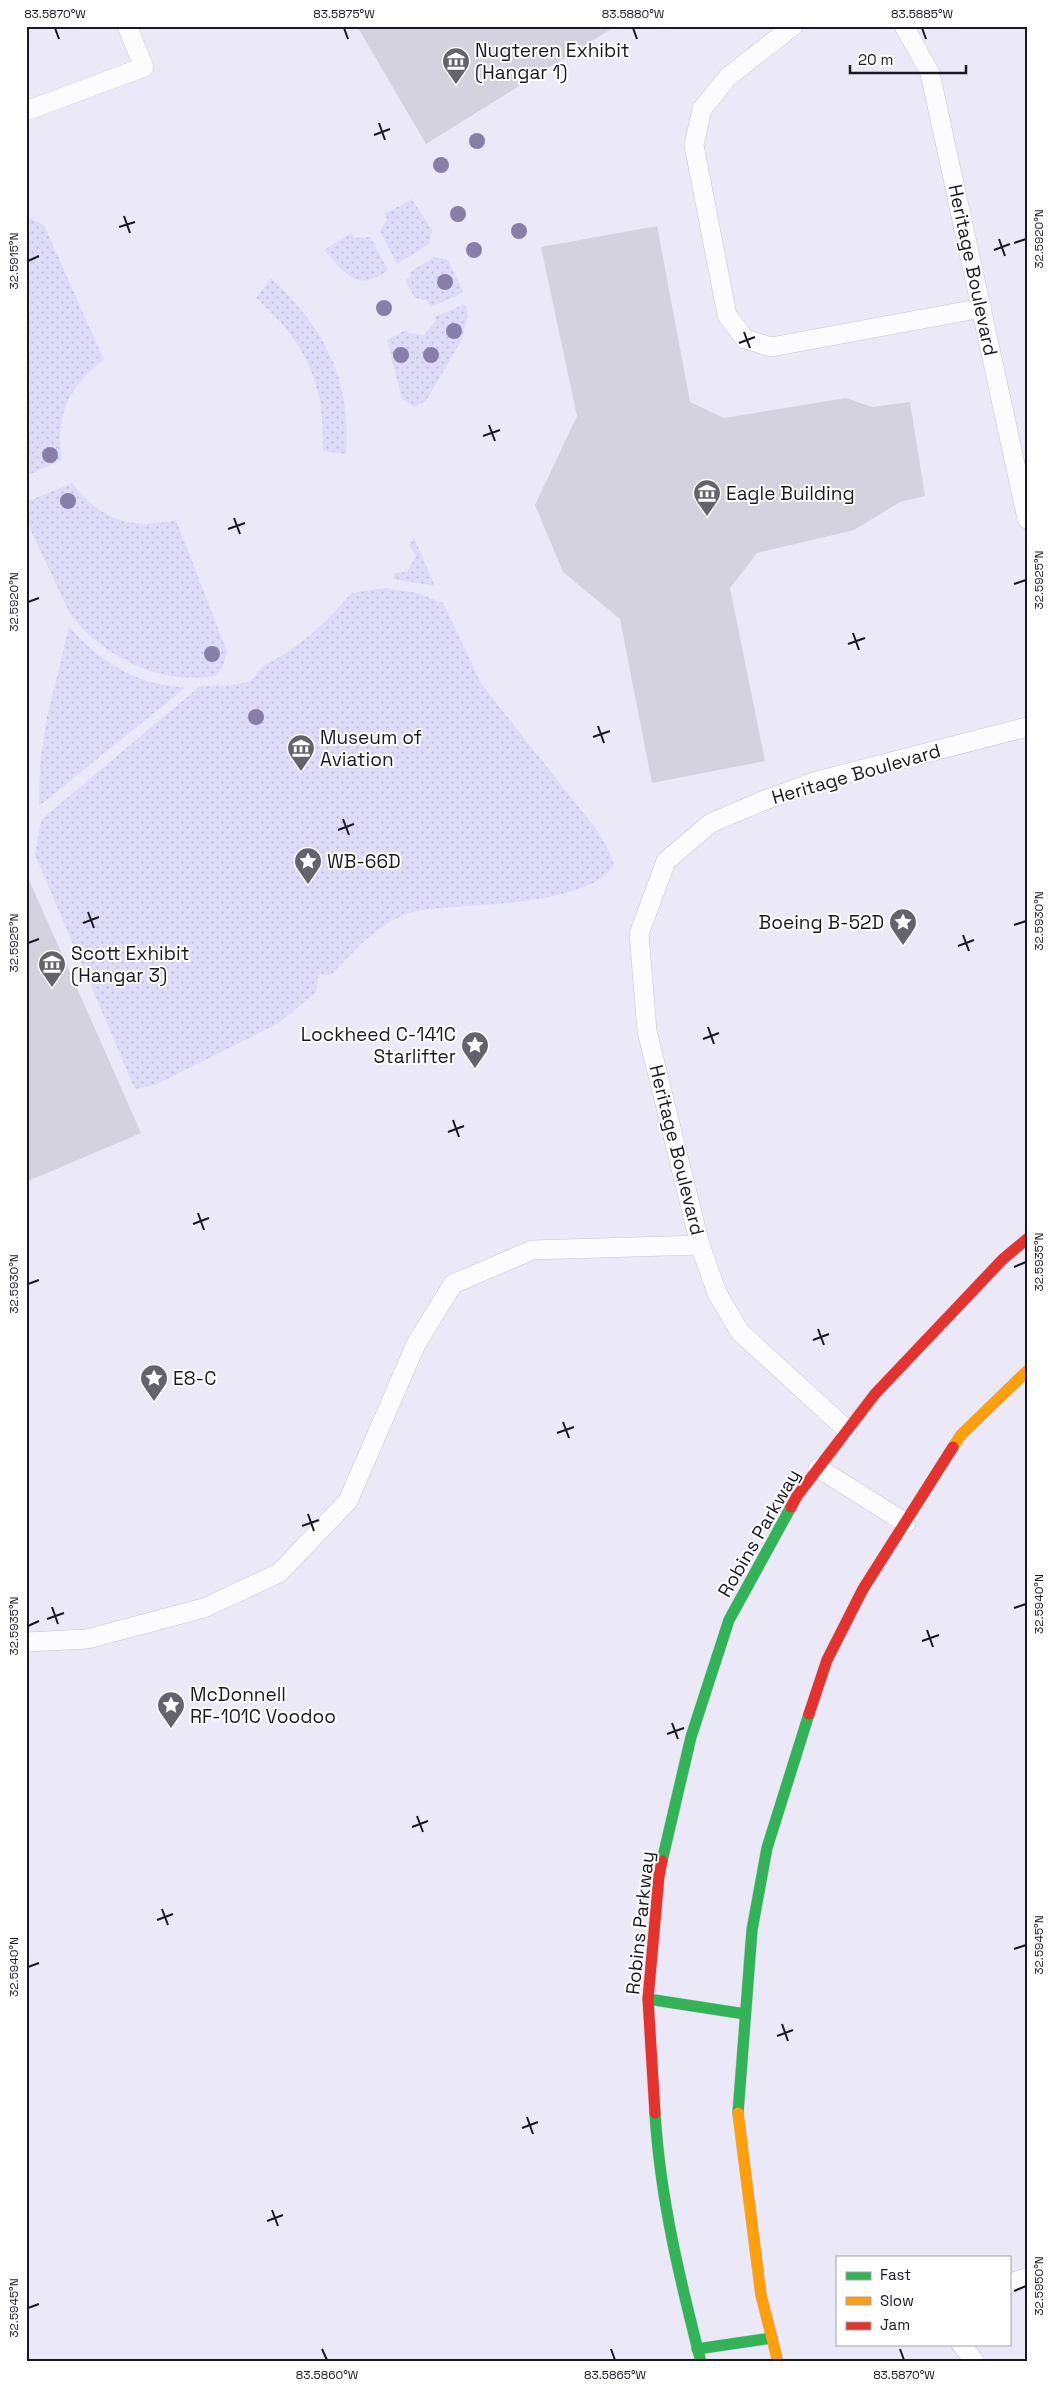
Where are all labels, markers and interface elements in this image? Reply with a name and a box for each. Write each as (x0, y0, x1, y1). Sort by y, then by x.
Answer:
text: 83.5870°W (24, 6, 86, 22)
text: 83.5875°W (313, 6, 375, 22)
text: 83.5880°W (602, 6, 665, 22)
text: 83.5885°W (891, 6, 954, 22)
place label: Nugteren Exhibit (Hangar 1) (475, 38, 630, 85)
scale bar (850, 42, 967, 74)
museum icon: Nugteren Exhibit (Hangar 1) (441, 46, 471, 85)
text: 20 m (858, 50, 893, 69)
street label: Heritage Boulevard (943, 182, 1003, 358)
text: 32.5920°N (1031, 209, 1047, 269)
text: 32.5915°N (6, 233, 22, 289)
museum icon: Eagle Building (692, 478, 722, 517)
place label: Eagle Building (726, 481, 855, 506)
text: 32.5925°N (1031, 550, 1047, 610)
text: 32.5920°N (6, 572, 22, 632)
place label: Museum of Aviation (320, 725, 422, 772)
museum icon: Museum of Aviation (286, 733, 316, 772)
street label: Heritage Boulevard (769, 738, 943, 810)
place icon: WB-66D (293, 846, 323, 885)
place label: WB-66D (327, 849, 401, 874)
text: 32.5930°N (1031, 891, 1047, 951)
place icon: Boeing B-52D (888, 907, 918, 946)
place label: Boeing B-52D (759, 910, 884, 935)
text: 32.5925°N (6, 913, 22, 973)
place label: Scott Exhibit (Hangar 3) (71, 941, 189, 988)
museum icon: Scott Exhibit (Hangar 3) (37, 949, 67, 988)
place label: Lockheed C-141C Starlifter (301, 1022, 456, 1069)
place icon: Lockheed C-141C Starlifter (460, 1030, 490, 1069)
street label: Heritage Boulevard (644, 1062, 710, 1238)
text: 32.5935°N (1031, 1232, 1047, 1292)
text: 32.5930°N (6, 1254, 22, 1314)
place icon: E8-C (139, 1363, 169, 1402)
place label: E8-C (173, 1366, 216, 1391)
street label: Robins Parkway (712, 1464, 806, 1602)
text: 32.5940°N (1031, 1574, 1047, 1634)
text: 32.5935°N (6, 1596, 22, 1656)
place label: McDonnell RF-101C Voodoo (190, 1682, 336, 1729)
place icon: McDonnell RF-101C Voodoo (156, 1690, 186, 1729)
street label: Robins Parkway (620, 1850, 660, 1996)
text: 32.5945°N (1031, 1915, 1047, 1975)
text: 32.5940°N (6, 1937, 22, 1997)
legend (836, 2256, 1010, 2346)
text: 32.5950°N (1031, 2256, 1047, 2316)
text: Fast (880, 2265, 911, 2284)
text: 32.5945°N (6, 2278, 22, 2338)
text: Slow (880, 2291, 914, 2310)
text: Jam (880, 2315, 910, 2334)
text: 83.5860°W (296, 2367, 359, 2383)
text: 83.5865°W (584, 2367, 647, 2383)
text: 83.5870°W (873, 2367, 935, 2383)

